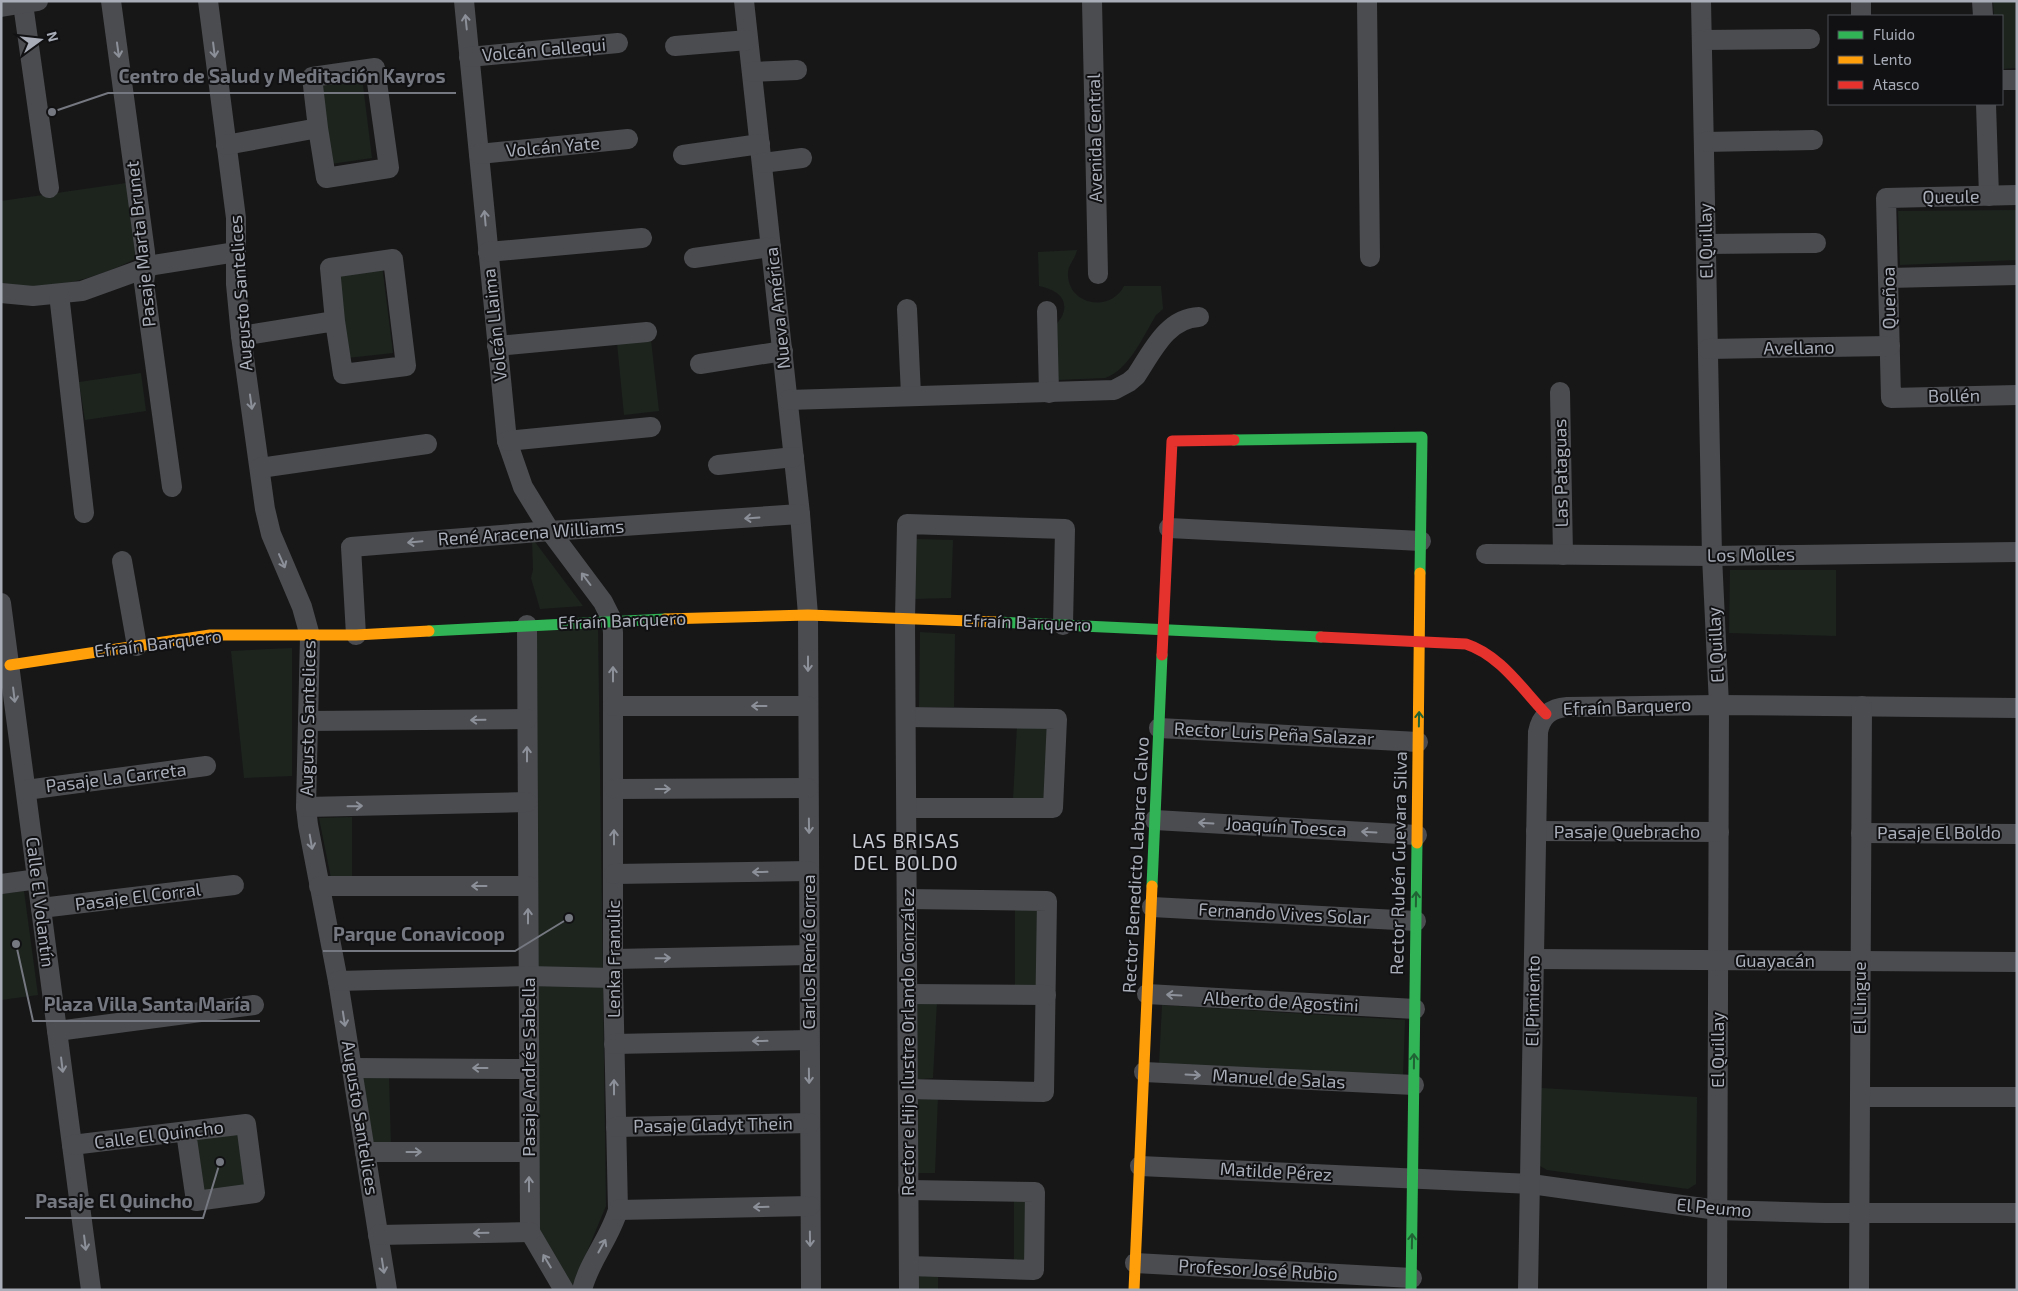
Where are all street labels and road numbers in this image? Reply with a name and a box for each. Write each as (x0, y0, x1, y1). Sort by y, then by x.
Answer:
street label: Volcán Callequi (481, 33, 607, 65)
street label: Avenida Central (1082, 73, 1106, 203)
street label: Volcán Yate (505, 131, 601, 161)
street label: Pasaje Marta Brunet (120, 160, 160, 328)
street label: Queule (1922, 185, 1980, 207)
street label: El Quillay (1693, 202, 1717, 279)
street label: Augusto Santelices (224, 214, 256, 372)
street label: Nueva América (760, 246, 794, 370)
street label: Volcán Llaima (477, 267, 511, 383)
street label: Queñoa (1876, 267, 1900, 329)
street label: Avellano (1763, 335, 1835, 359)
street label: Bollén (1928, 384, 1980, 406)
street label: Las Pataguas (1548, 418, 1572, 528)
street label: René Aracena Williams (437, 515, 625, 549)
street label: Los Molles (1707, 542, 1795, 566)
street label: El Quillay (1702, 606, 1728, 684)
street label: Efraín Barquero (557, 607, 687, 633)
street label: Efraín Barquero (962, 609, 1092, 635)
street label: Efraín Barquero (93, 624, 223, 662)
street label: Augusto Santelices (295, 640, 319, 796)
street label: Efraín Barquero (1562, 693, 1692, 719)
street label: Rector Luis Peña Salazar (1173, 717, 1375, 749)
street label: Rector Benedicto Labarca Calvo (1117, 736, 1153, 994)
street label: Rector Rubén Guevara Silva (1385, 751, 1411, 975)
street label: Pasaje La Carreta (44, 757, 187, 797)
street label: Joaquín Toesca (1225, 812, 1347, 840)
street label: Pasaje Quebracho (1554, 820, 1700, 842)
street label: Pasaje El Boldo (1877, 821, 2001, 843)
street label: Calle El Volantín (22, 835, 60, 968)
street label: Carlos René Correa (797, 874, 819, 1030)
street label: Pasaje El Corral (74, 877, 203, 915)
street label: Rector e Hijo Ilustre Orlando González (896, 888, 918, 1196)
street label: Fernando Vives Solar (1198, 898, 1370, 928)
street label: Lenka Franulic (602, 900, 624, 1018)
street label: Guayacán (1735, 949, 1815, 971)
street label: El Pimiento (1520, 955, 1544, 1047)
street label: El Lingue (1848, 961, 1870, 1035)
street label: Pasaje Andrés Sabella (517, 977, 539, 1157)
street label: Alberto de Agostini (1203, 986, 1359, 1016)
street label: El Quillay (1706, 1012, 1728, 1088)
street label: Augusto Santelices (338, 1039, 384, 1197)
street label: Manuel de Salas (1212, 1064, 1346, 1092)
street label: Pasaje Gladyt Thein (633, 1112, 793, 1136)
street label: Calle El Quincho (93, 1115, 225, 1153)
street label: Matilde Pérez (1219, 1157, 1333, 1185)
street label: El Peumo (1676, 1193, 1753, 1221)
street label: Profesor José Rubio (1178, 1254, 1338, 1284)

